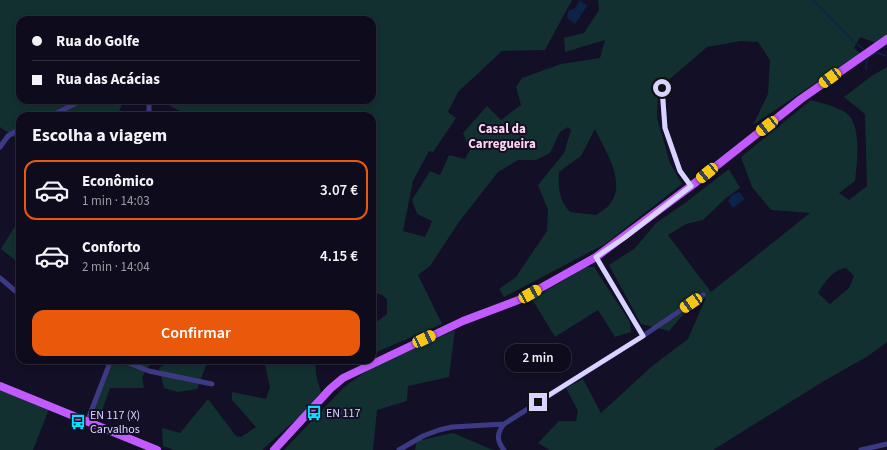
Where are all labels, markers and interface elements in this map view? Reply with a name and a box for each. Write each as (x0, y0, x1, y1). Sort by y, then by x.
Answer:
text: Rua do Golfe (56, 31, 139, 52)
car (817, 66, 843, 90)
text: Rua das Acácias (56, 69, 160, 90)
route start (653, 79, 671, 97)
car (754, 114, 780, 138)
district label: Casal da Carregueira (468, 120, 536, 153)
text: Escolha a viagem (32, 123, 167, 148)
car (694, 161, 720, 185)
text: Econômico (82, 171, 154, 192)
icon: car (34, 172, 70, 208)
text: 3.07 € (320, 180, 358, 201)
text: 1 min · 14:03 (82, 192, 150, 210)
text: Conforto (82, 237, 141, 258)
icon: car (34, 238, 70, 274)
text: 4.15 € (320, 246, 358, 267)
text: 2 min · 14:04 (82, 258, 150, 276)
car (517, 283, 543, 305)
car (678, 291, 704, 315)
button: Confirmar (32, 310, 360, 356)
car (411, 328, 437, 350)
callout: 2 min (505, 344, 571, 372)
text: 2 min (523, 349, 553, 367)
route end (529, 393, 547, 411)
bus stop icon: EN 117 (305, 404, 323, 422)
place label: EN 117 (326, 405, 360, 422)
place label: EN 117 (X) Carvalhos (90, 407, 140, 438)
bus stop icon: EN 117 (X) Carvalhos (69, 413, 87, 431)

